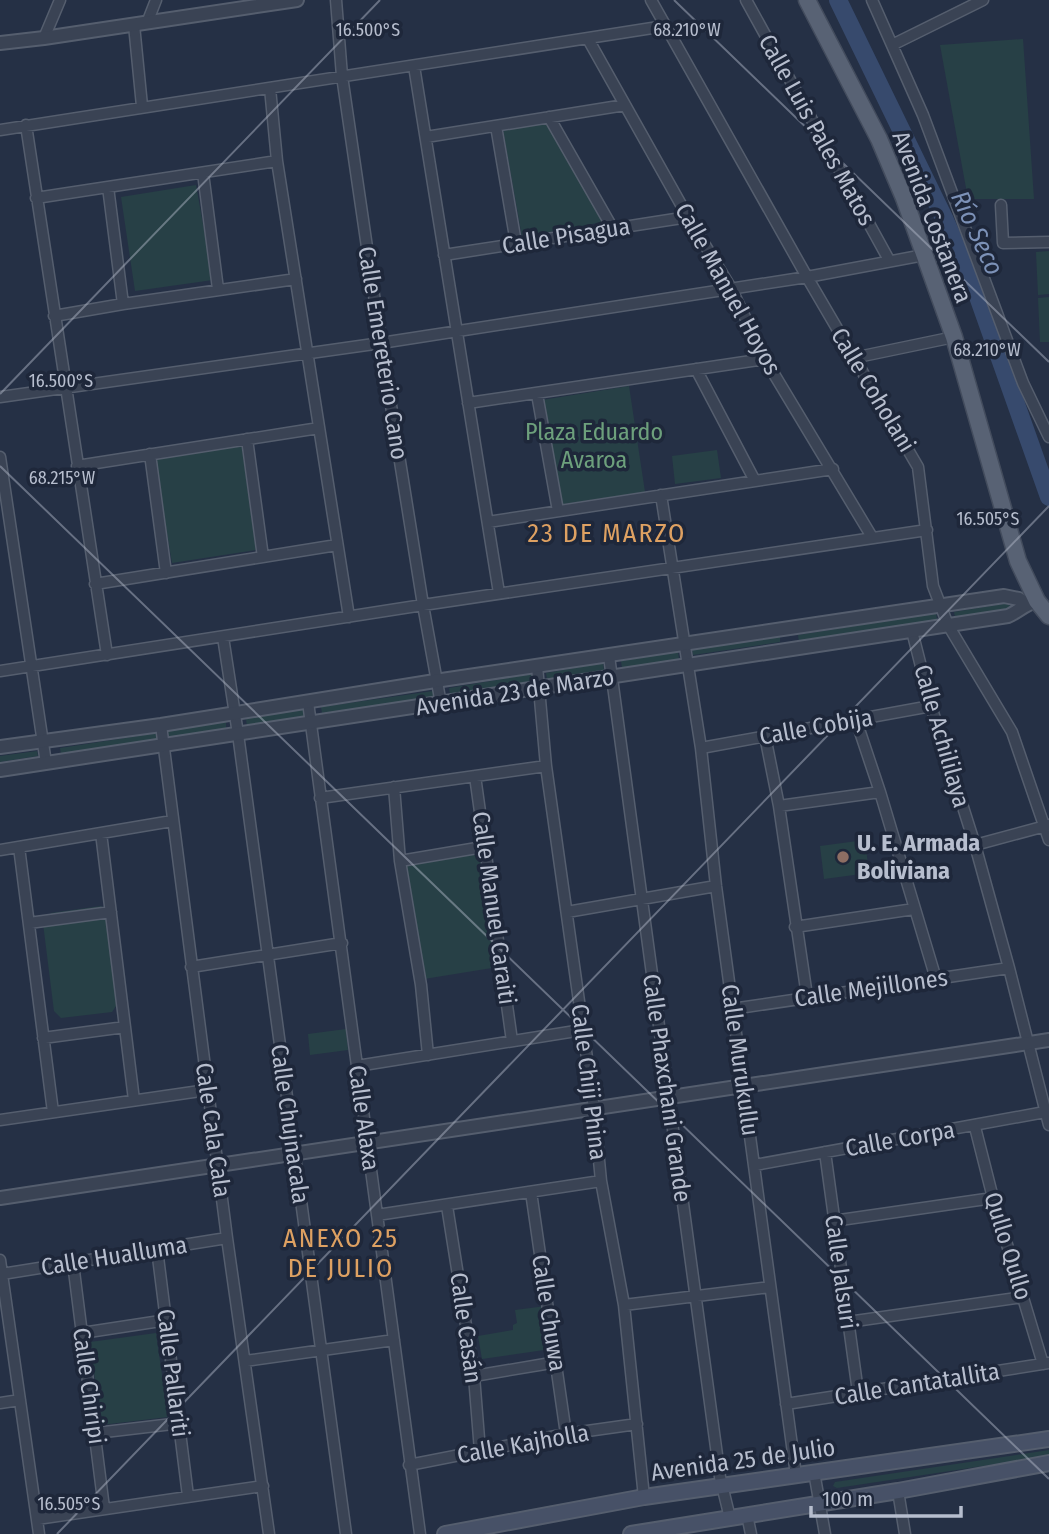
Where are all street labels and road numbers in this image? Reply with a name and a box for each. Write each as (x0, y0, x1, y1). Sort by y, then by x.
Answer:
street label: Calle Luis Pales Matos (753, 30, 881, 230)
street label: Avenida Costanera (886, 127, 978, 307)
street label: Calle Manuel Hoyos (669, 198, 787, 380)
street label: Calle Pisagua (500, 212, 632, 260)
street label: Calle Emereterio Cano (352, 244, 414, 462)
street label: Calle Coholani (825, 323, 921, 457)
street label: Calle Achililaya (908, 661, 976, 811)
street label: Avenida 23 de Marzo (414, 663, 616, 721)
street label: Calle Cobija (757, 703, 875, 751)
street label: Calle Manuel Caraiti (467, 810, 521, 1006)
street label: Calle Mejillones (793, 963, 949, 1013)
street label: Calle Phaxchani Grande (637, 972, 697, 1204)
street label: Calle Murukullu (715, 982, 765, 1138)
street label: Calle Chiji Phina (566, 1002, 612, 1162)
street label: Calle Chujnacala (265, 1043, 315, 1205)
street label: Cale Cala Cala (190, 1061, 236, 1199)
street label: Calle Alaxa (343, 1064, 385, 1172)
street label: Calle Corpa (843, 1116, 957, 1162)
street label: Qullo Qullo (978, 1189, 1038, 1303)
street label: Calle Jalsuri (819, 1213, 863, 1331)
street label: Calle Hualluma (39, 1231, 189, 1281)
street label: Calle Chuwa (526, 1253, 572, 1373)
street label: Calle Casán (444, 1271, 488, 1385)
street label: Calle Pallariti (151, 1307, 195, 1439)
street label: Calle Chiripi (67, 1326, 111, 1446)
street label: Calle Cantatallita (832, 1357, 1002, 1411)
street label: Calle Kajholla (455, 1419, 591, 1469)
street label: Avenida 25 de Julio (649, 1433, 837, 1487)

